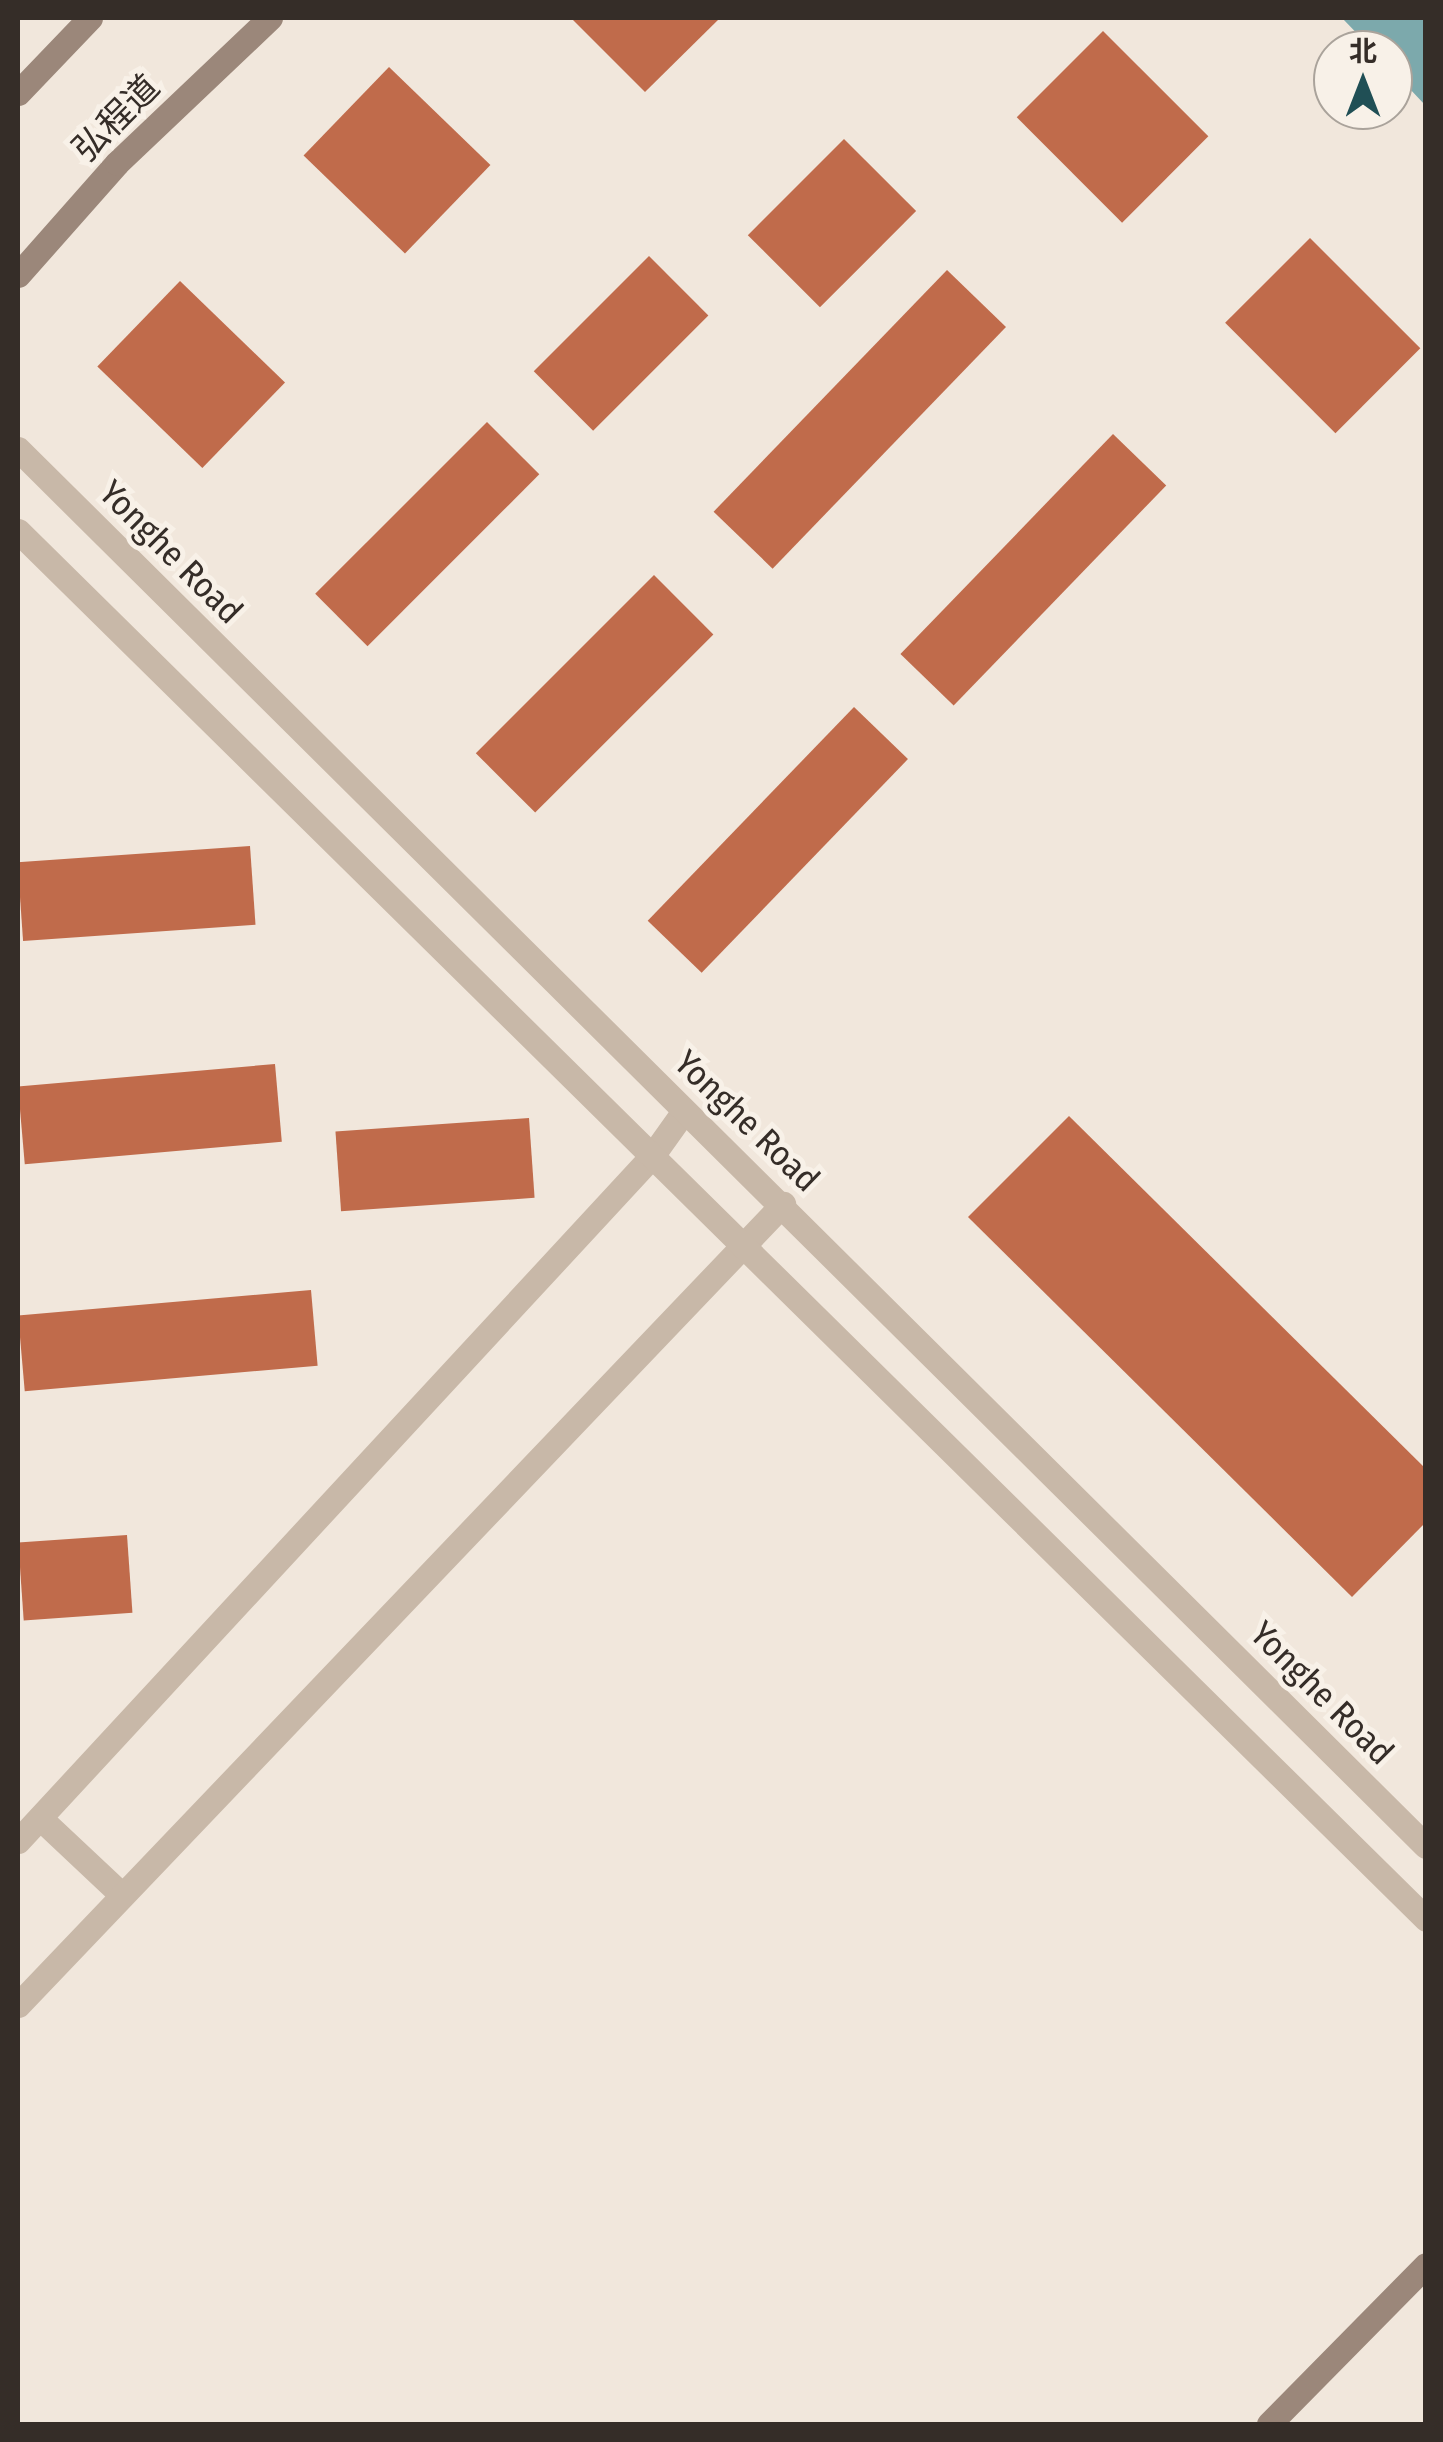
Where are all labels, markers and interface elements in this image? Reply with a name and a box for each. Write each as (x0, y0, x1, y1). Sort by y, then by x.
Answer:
north arrow (1313, 30, 1413, 130)
text: 北 (1349, 35, 1377, 68)
street label: 弘程道 (64, 66, 168, 170)
street label: Yonghe Road (91, 472, 251, 632)
street label: Yonghe Road (666, 1042, 828, 1200)
street label: Yonghe Road (1242, 1613, 1402, 1773)

